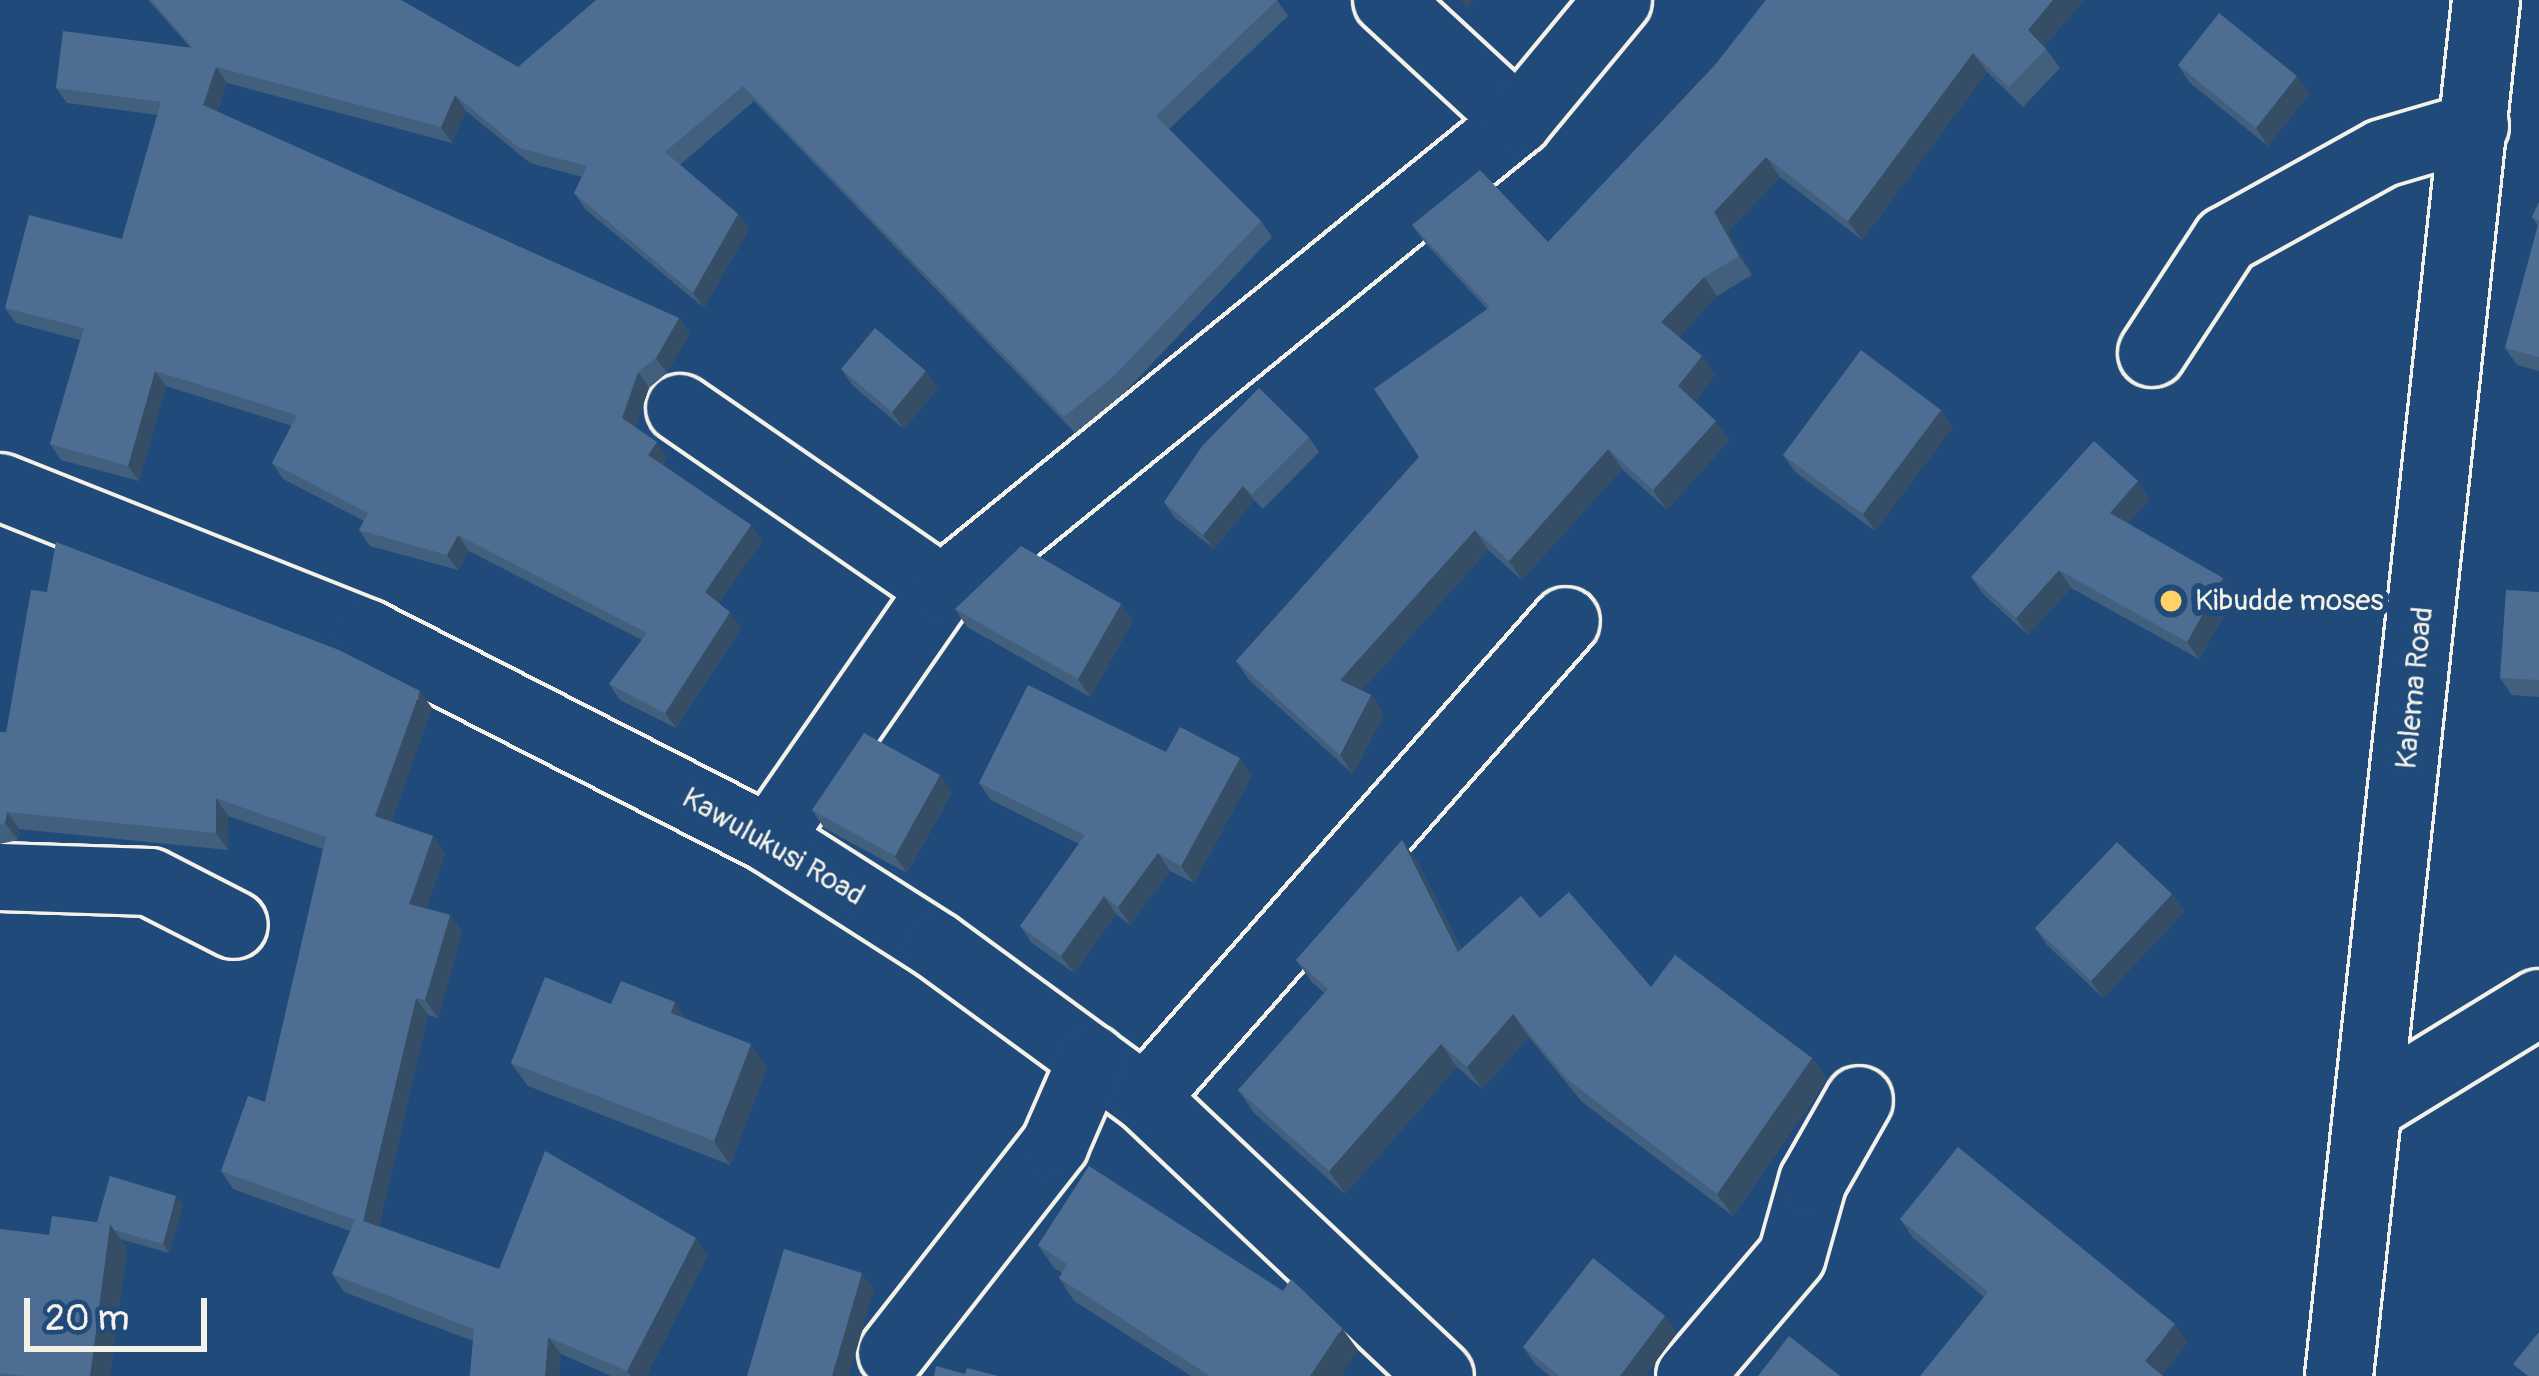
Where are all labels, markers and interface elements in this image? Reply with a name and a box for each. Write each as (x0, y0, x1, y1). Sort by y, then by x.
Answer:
place label: Kibudde moses (2195, 583, 2384, 619)
marker: Kibudde moses (2158, 588, 2184, 614)
street label: Kalema Road (2389, 605, 2441, 771)
street label: Kawulukusi Road (675, 780, 871, 914)
scale bar (30, 1274, 213, 1348)
text: 20 m (45, 1296, 130, 1341)

